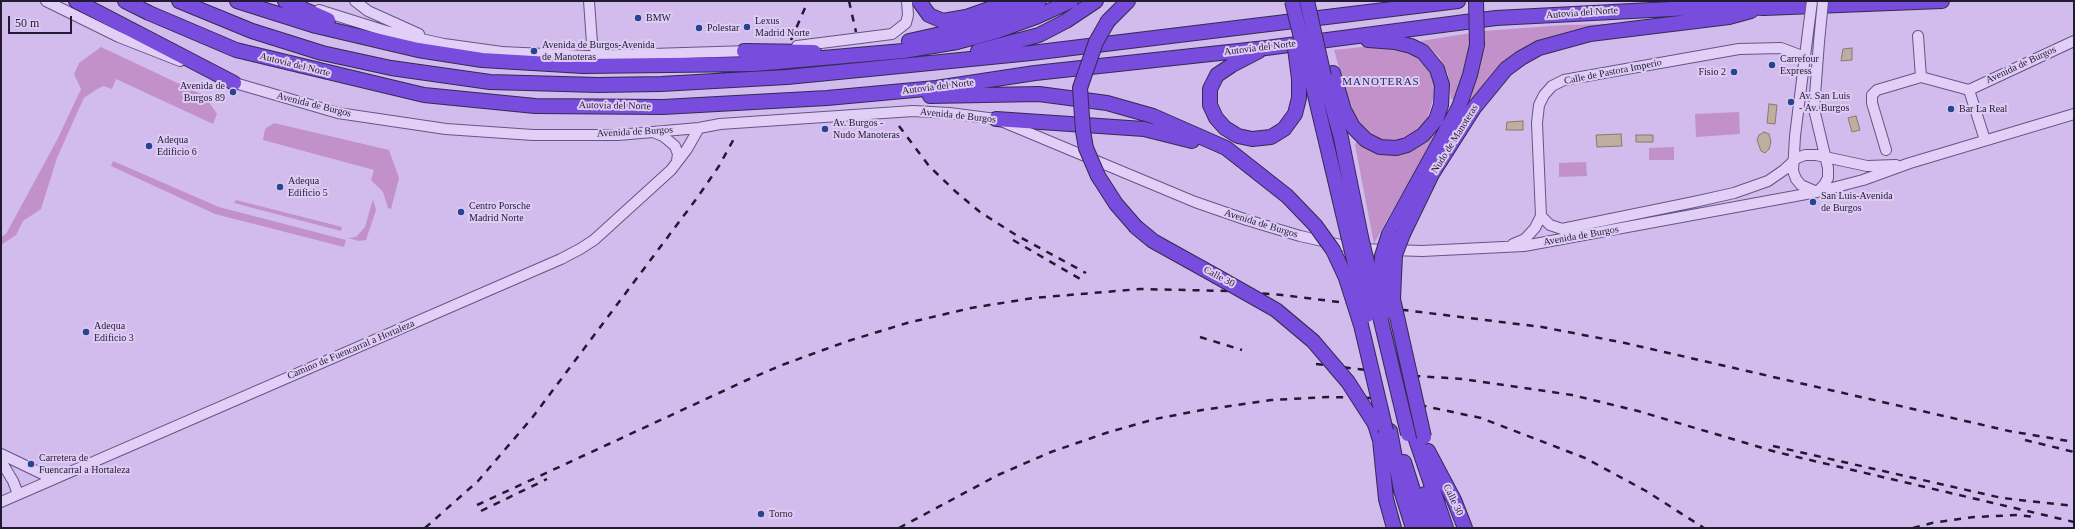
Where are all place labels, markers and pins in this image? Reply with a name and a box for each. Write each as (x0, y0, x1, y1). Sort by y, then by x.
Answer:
place label: BMW (646, 12, 671, 24)
marker: BMW (633, 13, 643, 23)
place label: Lexus Madrid Norte (755, 15, 810, 38)
place label: Polestar (707, 22, 739, 34)
marker: Lexus Madrid Norte (742, 22, 752, 32)
marker: Polestar (694, 23, 704, 33)
place label: Avenida de Burgos-Avenida de Manoteras (542, 39, 655, 62)
marker: Avenida de Burgos-Avenida de Manoteras (529, 46, 539, 56)
place label: Carrefour Express (1780, 53, 1819, 76)
marker: Carrefour Express (1767, 60, 1777, 70)
place label: Fisio 2 (1698, 66, 1726, 78)
marker: Fisio 2 (1729, 67, 1739, 77)
place label: Avenida de Burgos 89 (180, 80, 225, 104)
marker: Avenida de Burgos 89 (228, 87, 238, 97)
place label: Av. San Luis - Av. Burgos (1799, 90, 1850, 114)
marker: Av. San Luis - Av. Burgos (1786, 97, 1796, 107)
place label: Bar La Real (1959, 103, 2007, 115)
marker: Bar La Real (1946, 104, 1956, 114)
place label: Av. Burgos - Nudo Manoteras (833, 117, 900, 140)
marker: Av. Burgos - Nudo Manoteras (820, 124, 830, 134)
place label: Adequa Edificio 6 (157, 134, 197, 158)
marker: Adequa Edificio 6 (144, 141, 154, 151)
place label: Adequa Edificio 5 (288, 175, 328, 198)
marker: Adequa Edificio 5 (275, 182, 285, 192)
place label: San Luis-Avenida de Burgos (1821, 190, 1893, 214)
marker: San Luis-Avenida de Burgos (1808, 197, 1818, 207)
place label: Centro Porsche Madrid Norte (469, 200, 530, 224)
marker: Centro Porsche Madrid Norte (456, 207, 466, 217)
place label: Adequa Edificio 3 (94, 320, 134, 344)
marker: Adequa Edificio 3 (81, 327, 91, 337)
place label: Carretera de Fuencarral a Hortaleza (39, 452, 130, 476)
marker: Carretera de Fuencarral a Hortaleza (26, 459, 36, 469)
place label: Torno (769, 508, 793, 520)
marker: Torno (756, 509, 766, 519)

